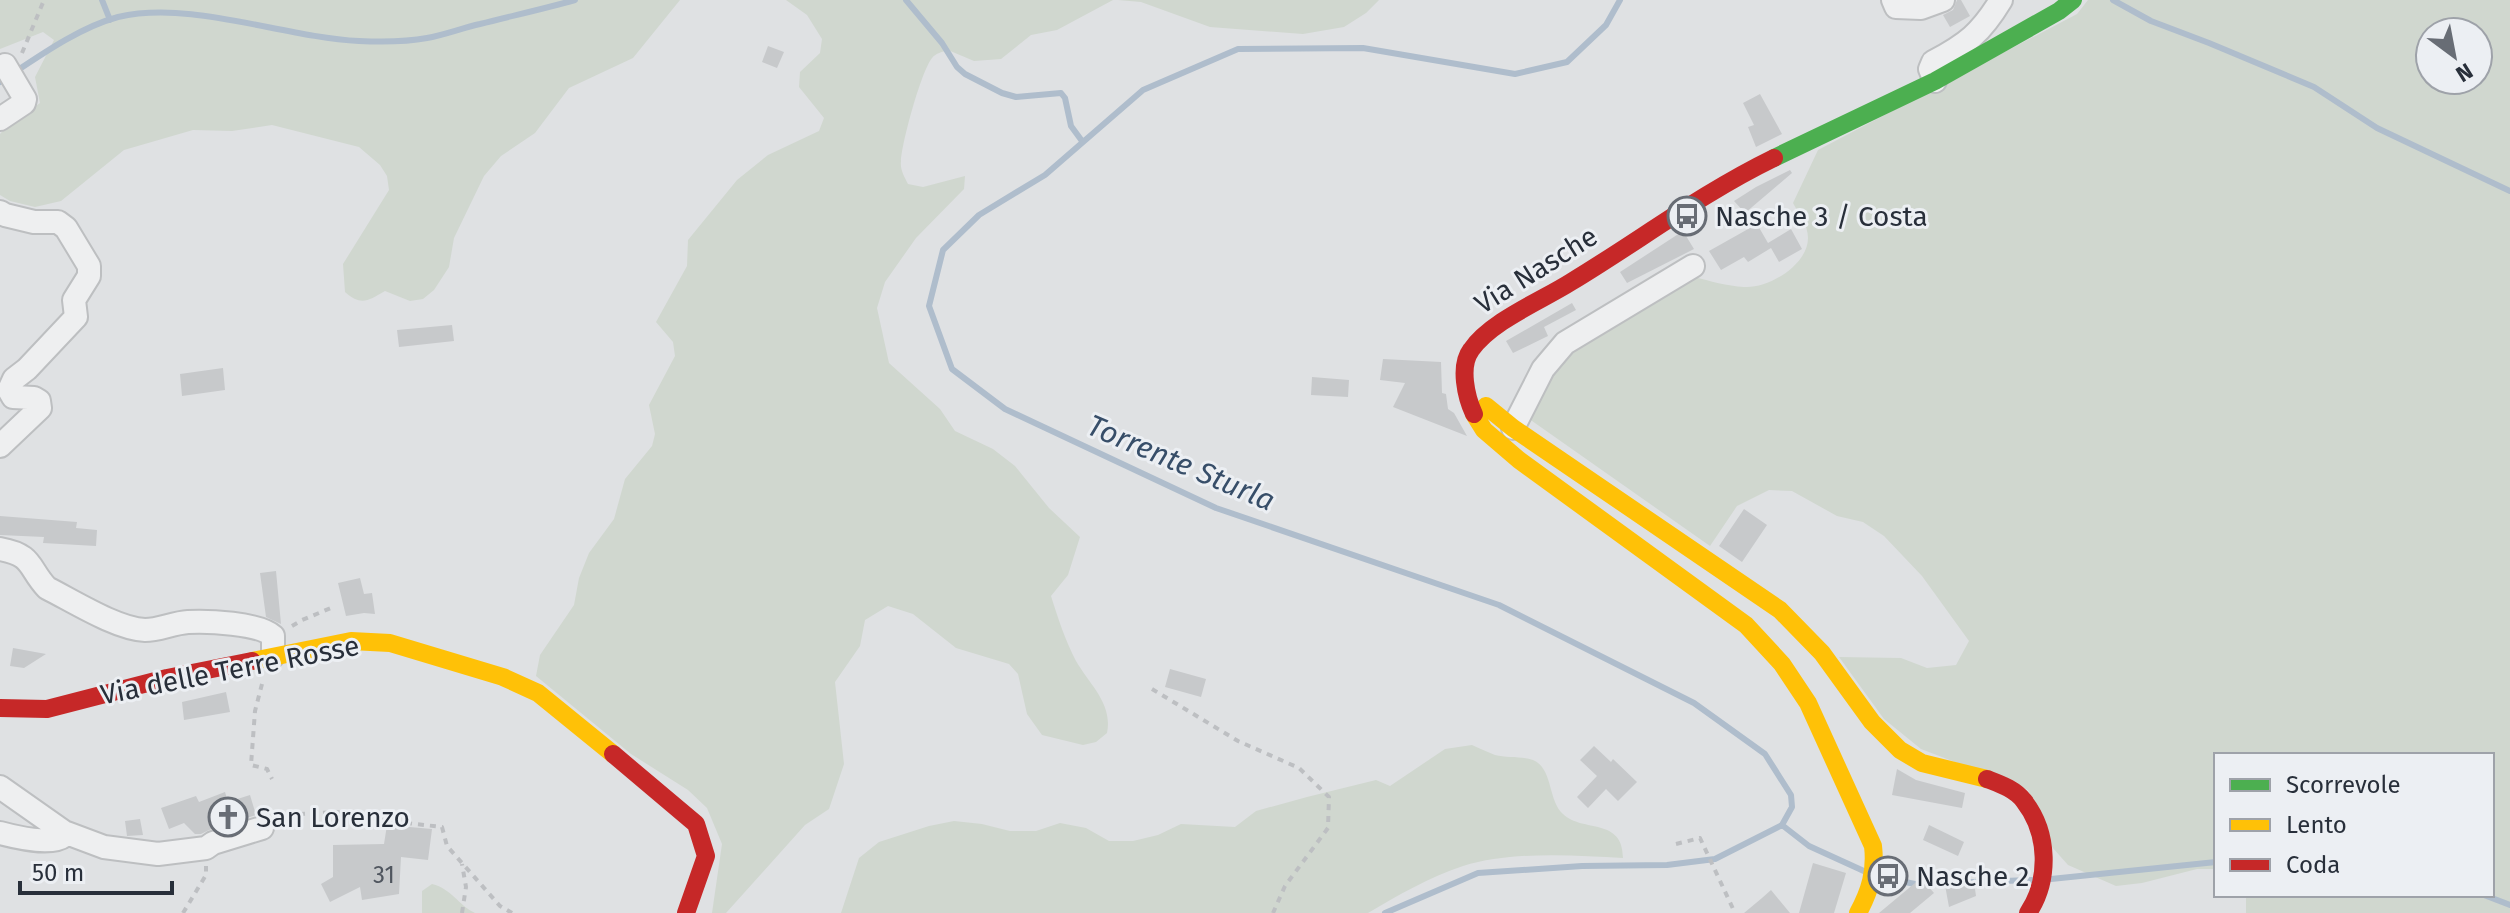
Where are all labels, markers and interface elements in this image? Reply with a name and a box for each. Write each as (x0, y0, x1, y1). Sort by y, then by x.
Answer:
north arrow (2414, 16, 2494, 96)
text: N (2451, 57, 2478, 88)
bus stop icon: Nasche 3 / Costa (1666, 195, 1708, 237)
place label: Nasche 3 / Costa (1715, 200, 1928, 233)
street label: Via Nasche (1469, 219, 1603, 321)
water label: Torrente Sturla (1082, 407, 1280, 519)
street label: Via delle Terre Rosse (98, 629, 362, 711)
legend (2214, 753, 2494, 897)
text: Scorrevole (2286, 771, 2401, 799)
church icon: San Lorenzo (207, 796, 249, 838)
place label: San Lorenzo (256, 801, 410, 834)
text: Lento (2286, 811, 2347, 839)
scale bar (20, 845, 172, 895)
text: Coda (2286, 851, 2340, 879)
bus stop icon: Nasche 2 (1867, 855, 1909, 897)
text: 50 m (32, 859, 84, 887)
place label: Nasche 2 (1916, 860, 2030, 893)
house number: 31 (373, 861, 395, 889)

